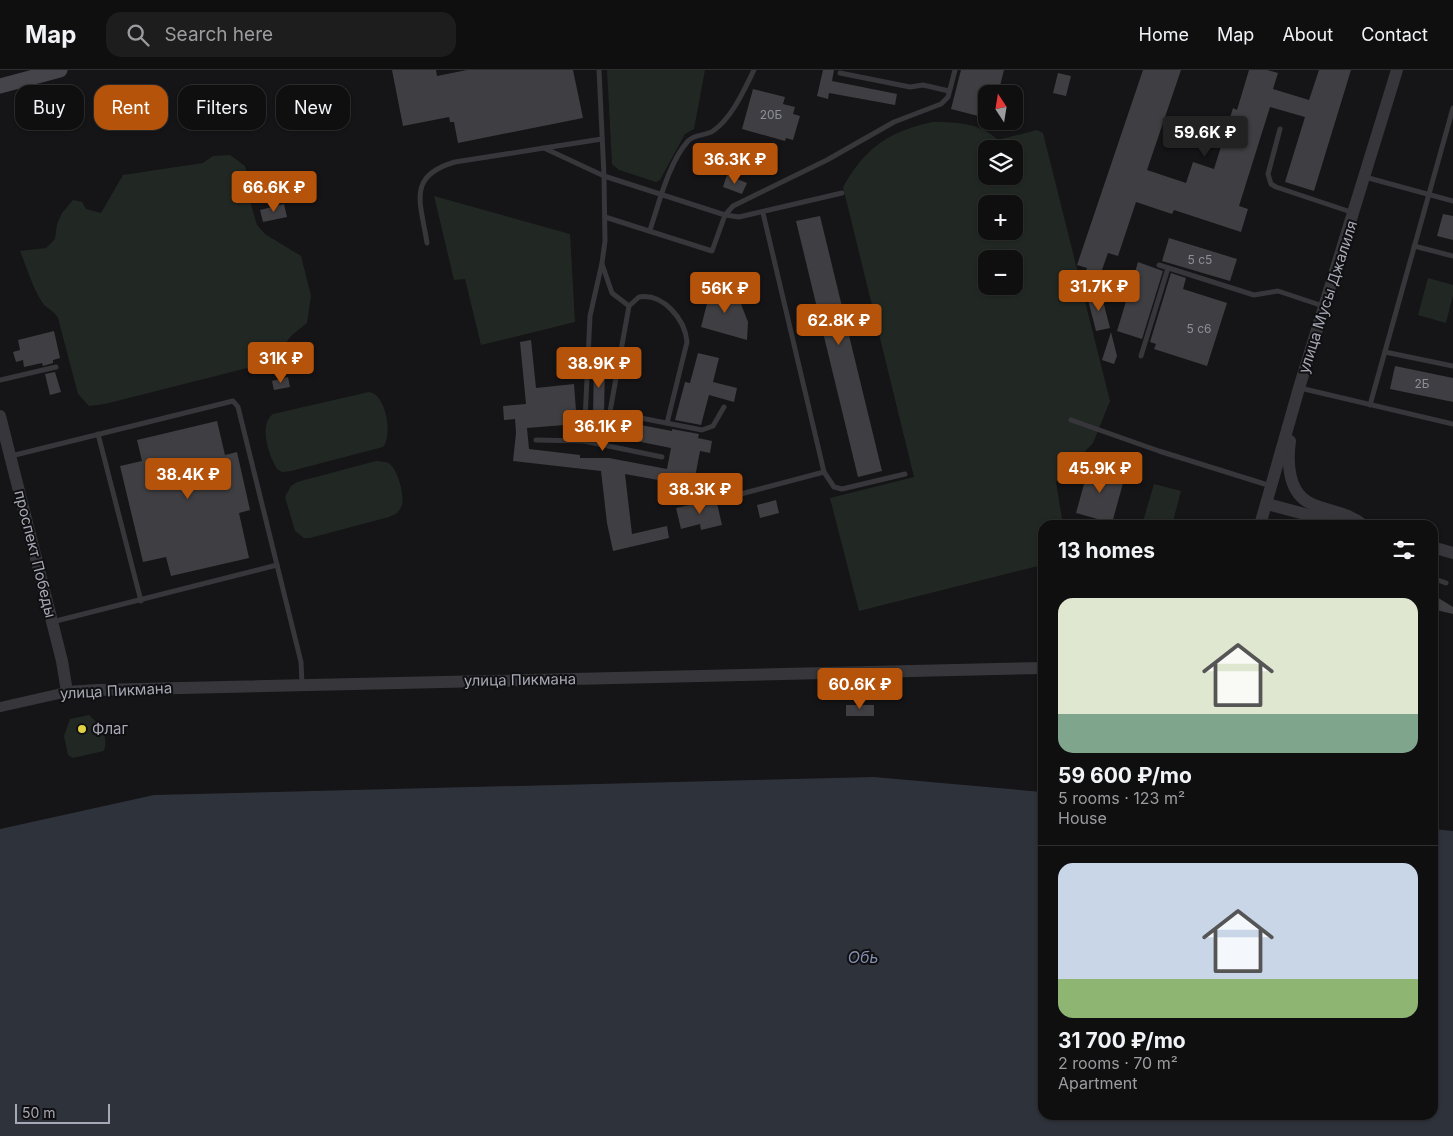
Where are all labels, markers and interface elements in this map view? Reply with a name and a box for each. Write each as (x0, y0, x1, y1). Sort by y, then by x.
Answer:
search box (106, 12, 456, 57)
text: Map (25, 20, 76, 49)
icon: search (124, 21, 152, 49)
text: Search here (164, 23, 273, 46)
text: Home (1139, 24, 1189, 45)
text: Map (1217, 24, 1254, 45)
text: About (1282, 24, 1333, 45)
text: Contact (1361, 24, 1428, 45)
chip: Buy (15, 85, 84, 130)
chip: Rent (94, 85, 168, 130)
chip: Filters (178, 85, 266, 130)
chip: New (276, 85, 350, 130)
north arrow (978, 85, 1022, 130)
map controls (978, 85, 1023, 295)
house number: 20Б (760, 107, 783, 122)
pin: 59.6K ₽ (1159, 116, 1251, 158)
text: 59.6K ₽ (1174, 122, 1236, 142)
button: layers (978, 140, 1023, 185)
pin: 36.3K ₽ (689, 142, 781, 185)
text: 36.3K ₽ (704, 149, 766, 169)
pin: 66.6K ₽ (228, 170, 320, 213)
text: 66.6K ₽ (243, 177, 305, 197)
button: + (978, 195, 1023, 240)
street label: улица Мусы Джалиля (1294, 218, 1361, 376)
button: − (978, 250, 1023, 295)
house number: 5 с5 (1188, 252, 1212, 267)
pin: 31.7K ₽ (1053, 270, 1145, 312)
pin: 56K ₽ (690, 272, 760, 314)
text: 31.7K ₽ (1070, 276, 1128, 296)
text: 56K ₽ (701, 278, 749, 298)
pin: 62.8K ₽ (793, 304, 885, 346)
text: 62.8K ₽ (808, 310, 870, 330)
house number: 5 с6 (1187, 321, 1211, 336)
pin: 31K ₽ (246, 342, 316, 384)
pin: 38.9K ₽ (553, 346, 645, 389)
text: 31K ₽ (259, 348, 303, 368)
text: 38.9K ₽ (567, 353, 631, 373)
house number: 2Б (1414, 376, 1430, 391)
pin: 36.1K ₽ (557, 410, 649, 452)
text: 36.1K ₽ (574, 416, 632, 436)
pin: 45.9K ₽ (1054, 452, 1146, 494)
pin: 38.4K ₽ (142, 458, 234, 500)
text: 45.9K ₽ (1068, 458, 1132, 478)
text: 38.4K ₽ (156, 464, 220, 484)
pin: 38.3K ₽ (654, 472, 746, 515)
text: 38.3K ₽ (669, 479, 731, 499)
street label: проспект Победы (10, 488, 61, 620)
icon: filters (1390, 536, 1418, 564)
text: 13 homes (1058, 538, 1155, 563)
icon: home (1193, 630, 1283, 720)
pin: 60.6K ₽ (814, 668, 906, 710)
street label: улица Пикмана (464, 669, 576, 690)
text: 60.6K ₽ (828, 674, 892, 694)
street label: улица Пикмана (59, 678, 173, 703)
place label: Флаг (92, 719, 128, 738)
marker: Флаг (76, 723, 88, 735)
text: 59 600 ₽/mo (1058, 763, 1192, 788)
text: 5 rooms · 123 m² (1058, 788, 1185, 808)
text: House (1058, 808, 1107, 828)
icon: home (1193, 896, 1283, 986)
water label: Обь (848, 947, 878, 967)
text: 31 700 ₽/mo (1058, 1028, 1186, 1053)
text: 2 rooms · 70 m² (1058, 1053, 1178, 1073)
text: Apartment (1058, 1073, 1138, 1093)
scale bar (15, 1101, 110, 1124)
text: 50 m (22, 1104, 56, 1121)

